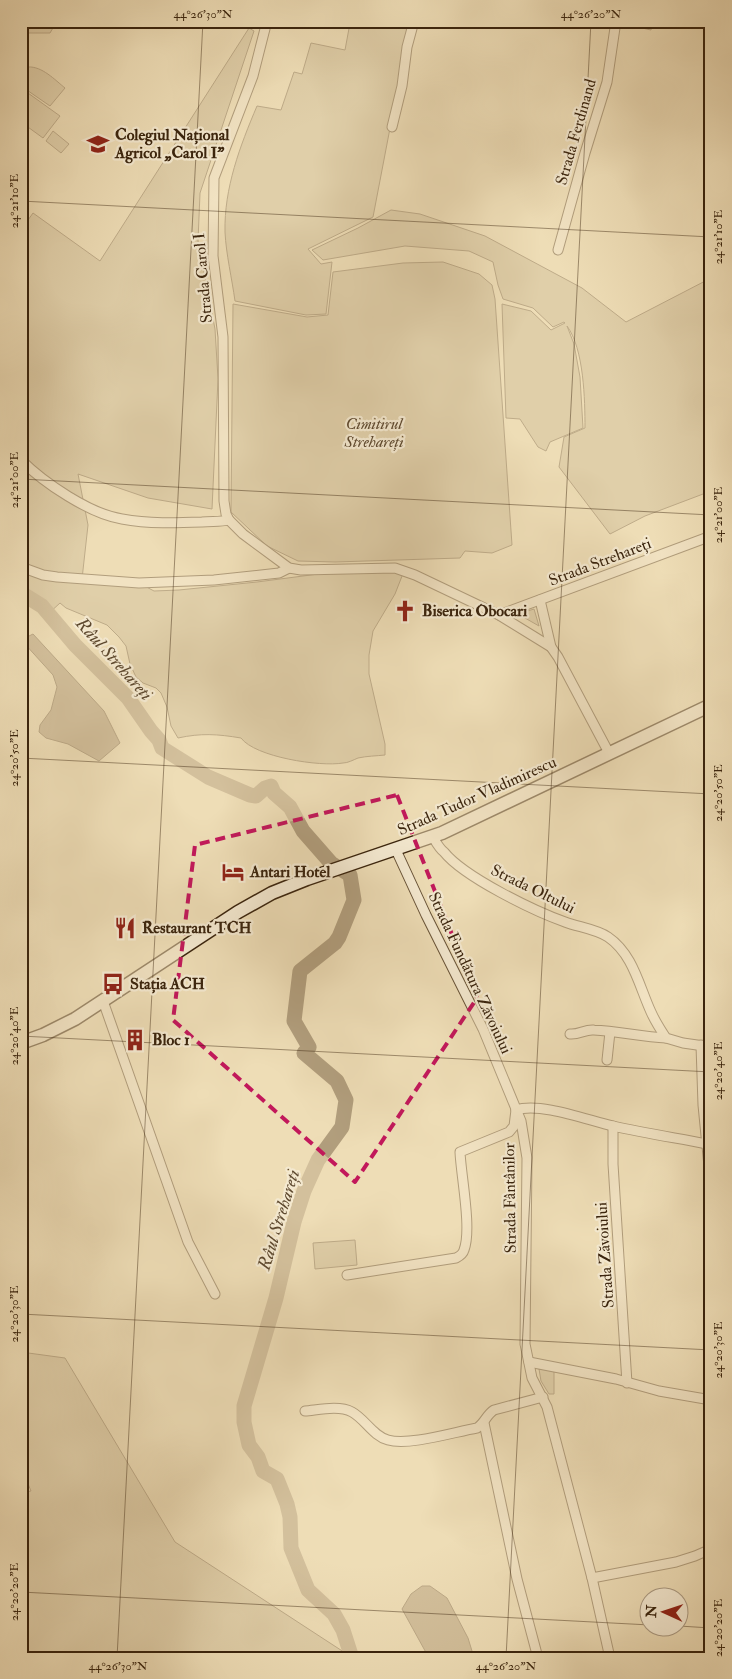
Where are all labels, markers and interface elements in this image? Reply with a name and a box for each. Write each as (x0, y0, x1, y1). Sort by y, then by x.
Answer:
text: 44°26'30"N (173, 7, 233, 22)
text: 44°26'20"N (561, 7, 622, 22)
street label: Strada Ferdinand (551, 76, 601, 187)
place label: Colegiul Național Agricol „Carol I” (114, 125, 230, 164)
school or university icon: Colegiul Național Agricol „Carol I” (85, 131, 111, 157)
text: 24°21'10"E (7, 173, 22, 228)
text: 24°21'10"E (711, 209, 726, 264)
street label: Strada Carol I (189, 232, 217, 324)
park label: Cimitirul Strehareți (344, 414, 404, 452)
text: 24°21'00"E (7, 451, 22, 508)
text: 24°21'00"E (711, 486, 726, 543)
street label: Strada Strehareți (546, 533, 654, 591)
church icon: Biserica Obocari (392, 598, 418, 624)
place label: Biserica Obocari (422, 601, 528, 621)
water label: Râul Strehareți (70, 612, 157, 705)
text: 24°20'50"E (7, 729, 22, 787)
street label: Strada Tudor Vladimirescu (394, 752, 560, 840)
text: 24°20'50"E (711, 764, 726, 822)
hotel icon: Antari Hotel (220, 859, 246, 885)
street label: Strada Oltului (488, 860, 578, 918)
place label: Antari Hotel (249, 862, 331, 882)
street label: Strada Fundătura Zăvoiului (424, 889, 516, 1057)
restaurant icon: Restaurant TCH (112, 915, 138, 941)
place label: Restaurant TCH (142, 918, 252, 938)
bus stop icon: Stația ACH (100, 971, 126, 997)
place label: Stația ACH (130, 974, 205, 994)
text: 24°20'40"E (7, 1006, 22, 1065)
building icon: Bloc 1 (122, 1027, 148, 1053)
place label: Bloc 1 (152, 1030, 190, 1050)
text: 24°20'40"E (711, 1041, 726, 1100)
street label: Strada Fântânilor (499, 1142, 521, 1254)
water label: Râul Strehareți (253, 1167, 305, 1274)
street label: Strada Zăvoiului (591, 1201, 619, 1309)
text: 24°20'30"E (7, 1285, 22, 1342)
text: 24°20'30"E (711, 1321, 726, 1378)
text: 24°20'20"E (7, 1563, 22, 1621)
north arrow (640, 1586, 690, 1636)
text: 24°20'20"E (711, 1599, 726, 1657)
text: N (643, 1604, 660, 1619)
text: 44°26'30"N (88, 1659, 148, 1674)
text: 44°26'20"N (476, 1659, 537, 1674)

